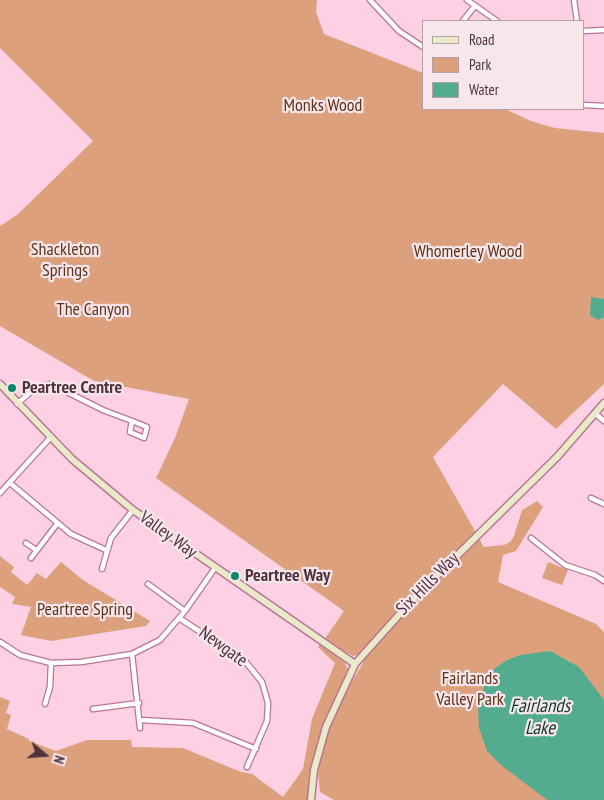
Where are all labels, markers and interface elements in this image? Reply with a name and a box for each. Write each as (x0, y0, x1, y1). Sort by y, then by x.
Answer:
legend (422, 20, 584, 110)
text: Road (469, 30, 495, 49)
text: Park (469, 55, 491, 74)
text: Water (469, 80, 499, 99)
park label: Monks Wood (284, 95, 362, 117)
park label: Shackleton Springs (31, 239, 99, 282)
park label: Whomerley Wood (414, 241, 522, 263)
park label: The Canyon (57, 299, 129, 321)
place label: Peartree Centre (22, 377, 122, 399)
marker: Peartree Centre (6, 382, 18, 394)
street label: Valley Way (135, 507, 201, 563)
street label: Six Hills Way (392, 548, 464, 620)
place label: Peartree Way (245, 565, 330, 587)
marker: Peartree Way (229, 570, 241, 582)
park label: Peartree Spring (37, 599, 133, 621)
street label: Newgate (195, 622, 251, 672)
park label: Fairlands Valley Park (436, 668, 504, 711)
water label: Fairlands Lake (510, 696, 570, 740)
north arrow (20, 730, 70, 780)
text: N (50, 753, 69, 766)

